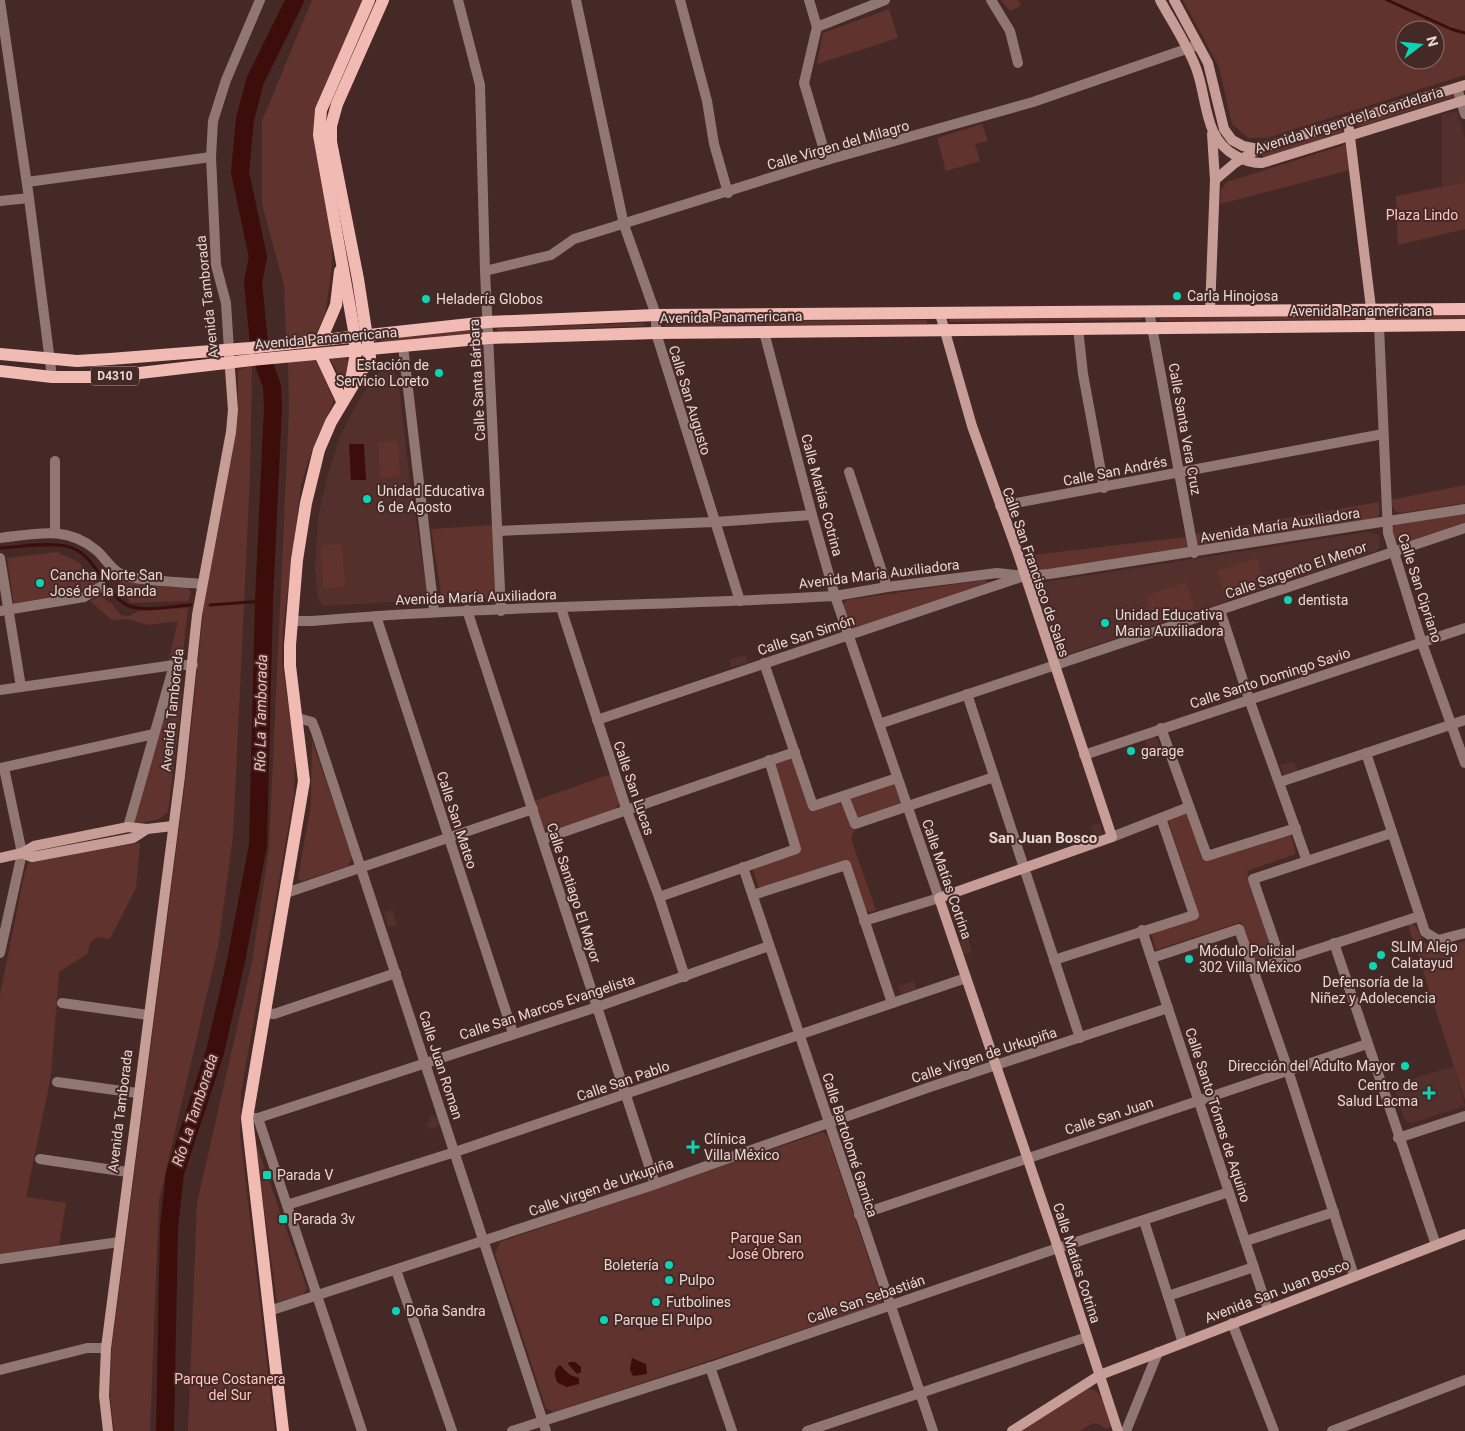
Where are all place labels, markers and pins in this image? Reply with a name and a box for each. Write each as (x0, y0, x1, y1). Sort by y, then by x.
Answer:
place label: Carla Hinojosa (1187, 288, 1278, 304)
marker: Carla Hinojosa (1171, 290, 1183, 302)
place label: Heladería Globos (436, 291, 543, 307)
marker: Heladería Globos (420, 293, 432, 305)
place label: Estación de Servicio Loreto (336, 357, 429, 389)
marker: Estación de Servicio Loreto (433, 367, 445, 379)
place label: Unidad Educativa 6 de Agosto (377, 483, 485, 515)
marker: Unidad Educativa 6 de Agosto (361, 493, 373, 505)
place label: Cancha Norte San José de la Banda (50, 567, 163, 599)
marker: Cancha Norte San José de la Banda (34, 577, 46, 589)
place label: dentista (1298, 592, 1348, 608)
marker: dentista (1282, 594, 1294, 606)
place label: Unidad Educativa Maria Auxiliadora (1115, 607, 1224, 639)
marker: Unidad Educativa Maria Auxiliadora (1099, 617, 1111, 629)
place label: garage (1141, 743, 1184, 759)
marker: garage (1125, 745, 1137, 757)
place label: SLIM Alejo Calatayud (1391, 939, 1458, 971)
place label: Módulo Policial 302 Villa México (1199, 943, 1302, 975)
marker: SLIM Alejo Calatayud (1375, 949, 1387, 961)
marker: Módulo Policial 302 Villa México (1183, 953, 1195, 965)
marker: Defensoría de la Niñez y Adolecencia (1367, 960, 1379, 972)
place label: Defensoría de la Niñez y Adolecencia (1310, 974, 1436, 1006)
place label: Dirección del Adulto Mayor (1228, 1058, 1395, 1074)
marker: Dirección del Adulto Mayor (1399, 1060, 1411, 1072)
place label: Centro de Salud Lacma (1337, 1077, 1418, 1109)
marker: Centro de Salud Lacma (1422, 1086, 1436, 1100)
place label: Clínica Villa México (704, 1131, 780, 1163)
marker: Clínica Villa México (686, 1140, 700, 1154)
place label: Parada V (277, 1167, 333, 1183)
marker: Parada V (261, 1169, 273, 1181)
place label: Parada 3v (293, 1211, 355, 1227)
marker: Parada 3v (277, 1213, 289, 1225)
place label: Boletería (604, 1257, 659, 1273)
marker: Boletería (663, 1259, 675, 1271)
place label: Pulpo (679, 1272, 715, 1288)
marker: Pulpo (663, 1274, 675, 1286)
place label: Futbolines (666, 1294, 731, 1310)
marker: Futbolines (650, 1296, 662, 1308)
place label: Doña Sandra (406, 1303, 486, 1319)
marker: Doña Sandra (390, 1305, 402, 1317)
place label: Parque El Pulpo (614, 1312, 712, 1328)
marker: Parque El Pulpo (598, 1314, 610, 1326)

